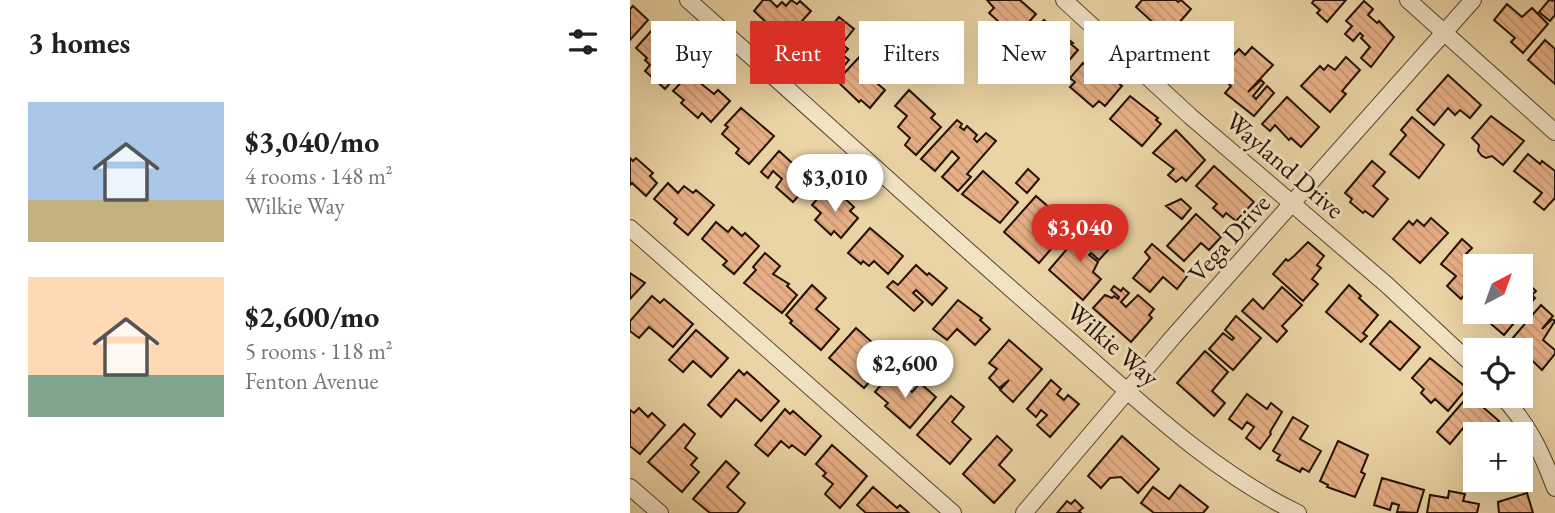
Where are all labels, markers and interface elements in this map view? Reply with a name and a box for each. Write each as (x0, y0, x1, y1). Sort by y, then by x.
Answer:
chip: Buy (651, 21, 736, 84)
chip: Rent (750, 21, 845, 84)
chip: Filters (859, 21, 964, 84)
chip: New (978, 21, 1070, 84)
chip: Apartment (1084, 21, 1234, 84)
text: 3 homes (28, 23, 130, 62)
icon: filters (564, 23, 602, 61)
street label: Wayland Drive (1218, 104, 1352, 226)
text: $3,040/mo (245, 122, 379, 161)
icon: home (84, 130, 168, 214)
pin: $3,010 (778, 154, 892, 214)
text: 4 rooms · 148 m² (245, 161, 393, 191)
text: $3,010 (803, 162, 867, 192)
street label: Vega Drive (1180, 187, 1278, 289)
text: Wilkie Way (245, 191, 345, 221)
pin: $3,040 (1023, 204, 1137, 264)
text: $3,040 (1048, 212, 1112, 242)
north arrow (1463, 254, 1533, 324)
map controls (1463, 254, 1533, 492)
street label: Wilkie Way (1059, 294, 1167, 394)
text: $2,600/mo (245, 297, 379, 336)
icon: home (84, 305, 168, 389)
text: 5 rooms · 118 m² (245, 336, 393, 366)
button: locate (1463, 338, 1533, 408)
pin: $2,600 (848, 340, 962, 400)
text: $2,600 (873, 348, 937, 378)
text: Fenton Avenue (245, 366, 379, 396)
button: + (1463, 422, 1533, 492)

